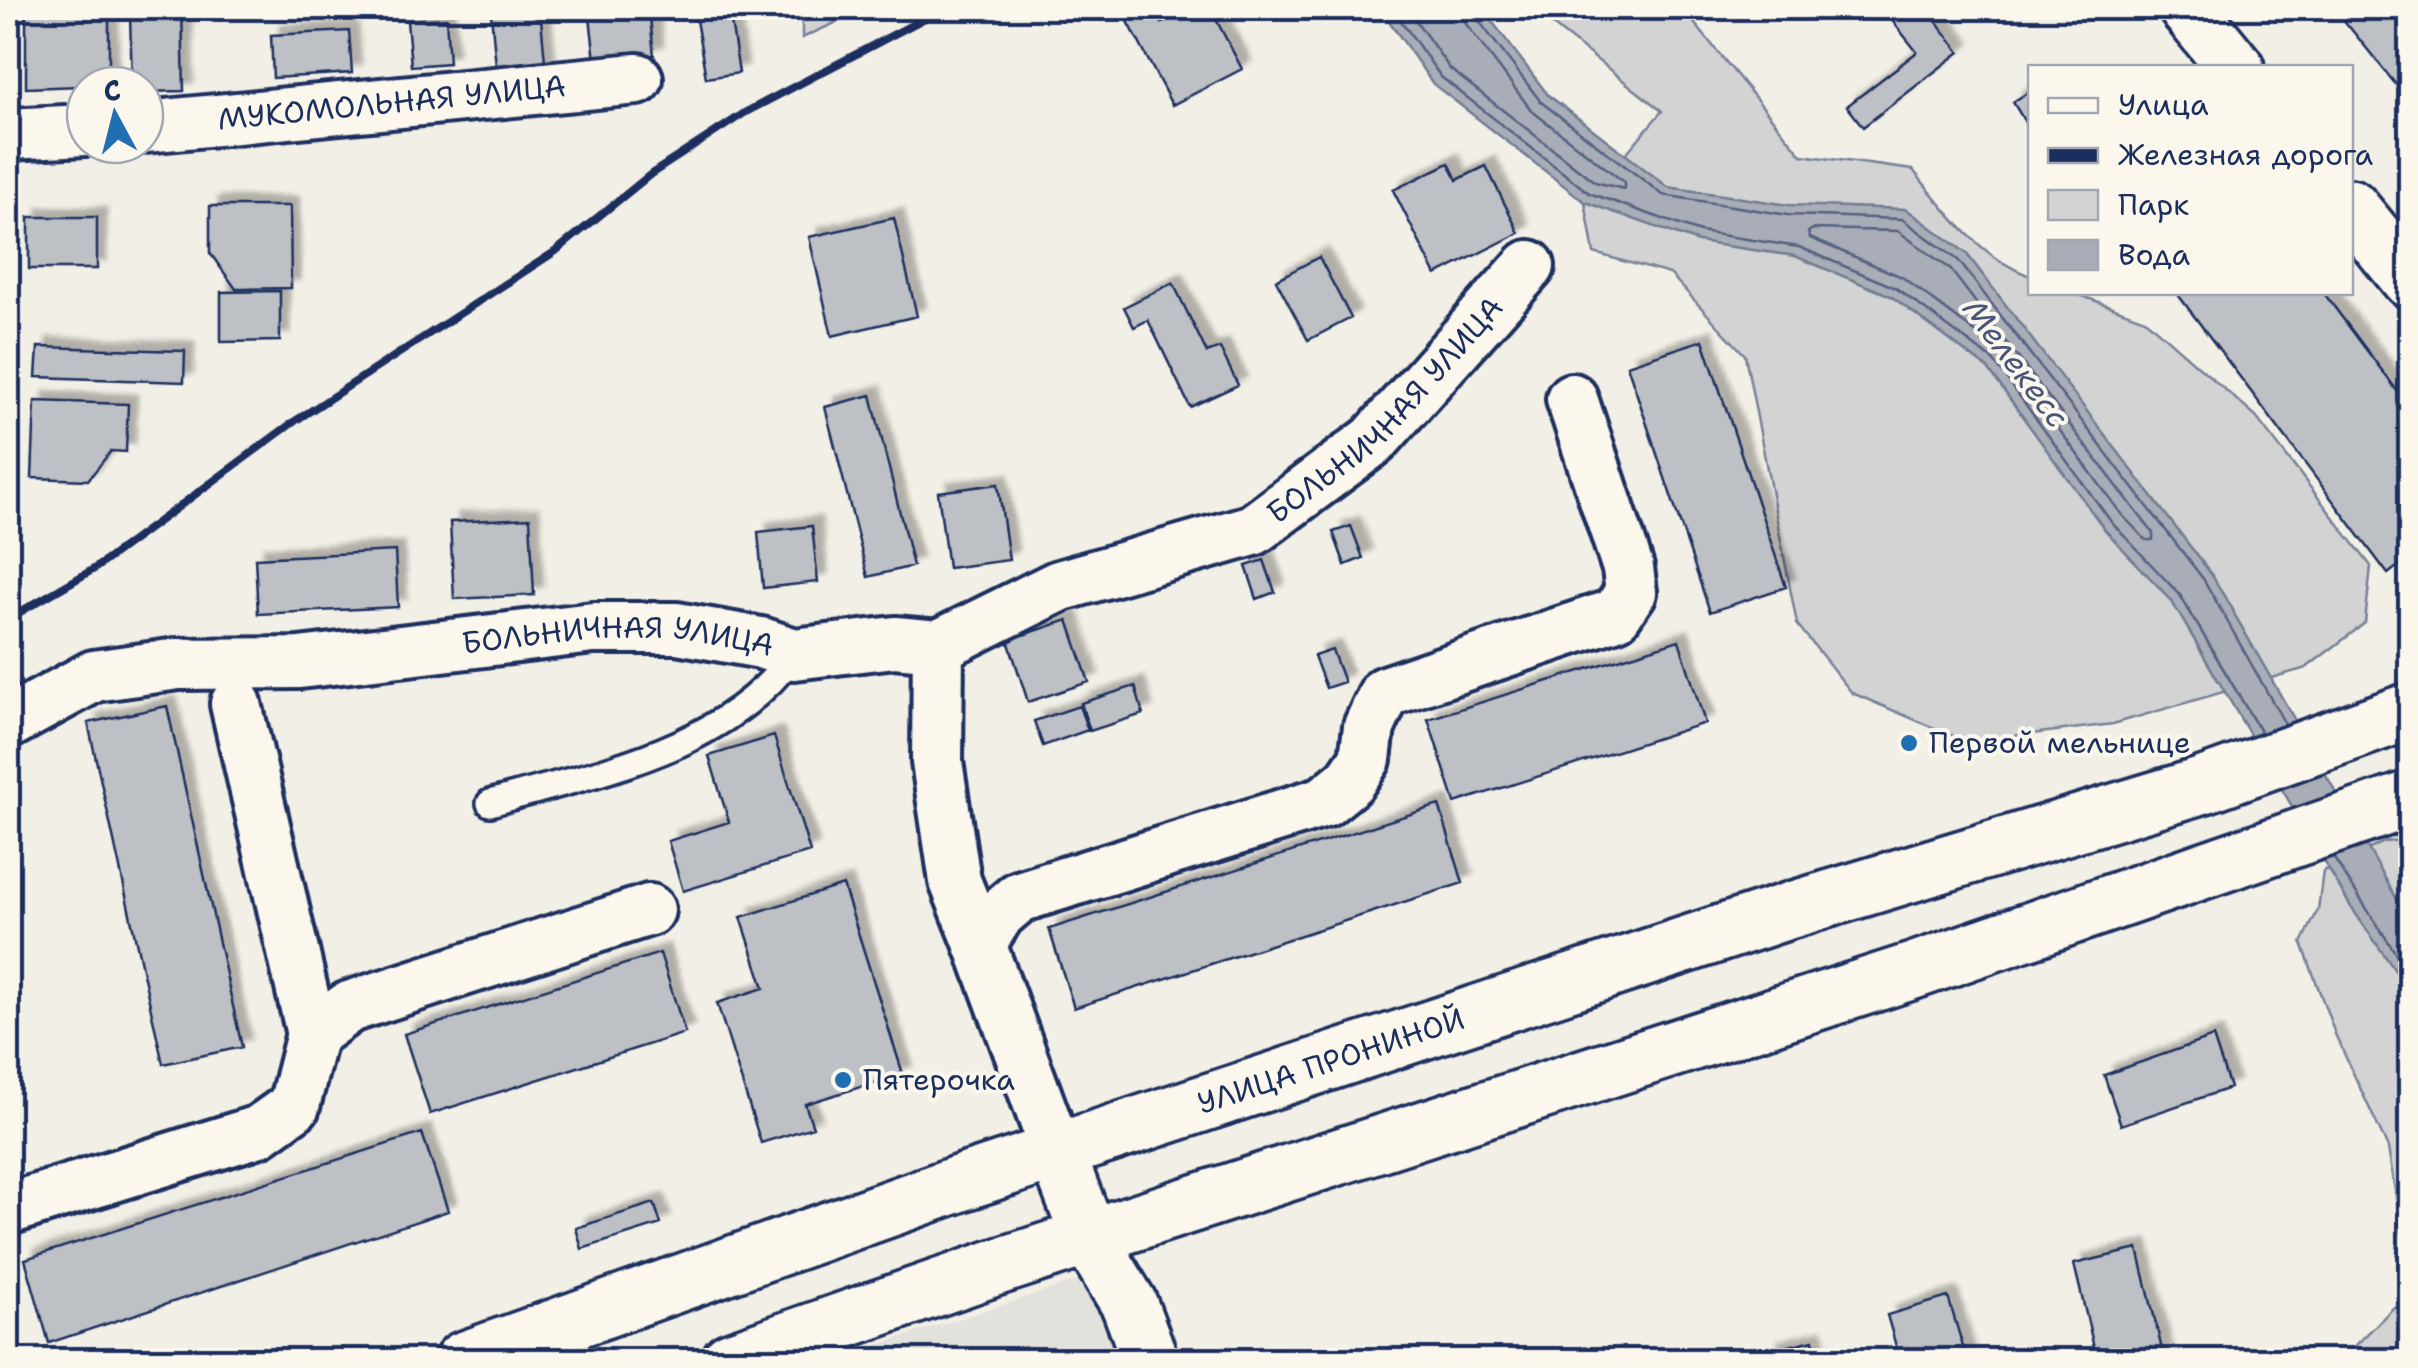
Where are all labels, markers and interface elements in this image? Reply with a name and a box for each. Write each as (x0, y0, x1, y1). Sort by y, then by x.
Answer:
north arrow (65, 65, 165, 165)
street label: МУКОМОЛЬНАЯ УЛИЦА (216, 65, 568, 140)
legend (2028, 65, 2353, 295)
text: С (101, 70, 123, 110)
text: Улица (2118, 84, 2209, 125)
text: Железная дорога (2118, 134, 2374, 175)
text: Парк (2118, 184, 2189, 225)
text: Вода (2118, 234, 2190, 275)
street label: БОЛЬНИЧНАЯ УЛИЦА (1258, 288, 1512, 533)
water label: Мелекесс (1954, 289, 2079, 436)
street label: БОЛЬНИЧНАЯ УЛИЦА (460, 606, 780, 666)
place label: Первой мельнице (1929, 722, 2191, 763)
marker: Первой мельнице (1898, 732, 1920, 754)
street label: УЛИЦА ПРОНИНОЙ (1192, 998, 1470, 1124)
place label: Пятерочка (863, 1059, 1015, 1100)
marker: Пятерочка (832, 1069, 854, 1091)

